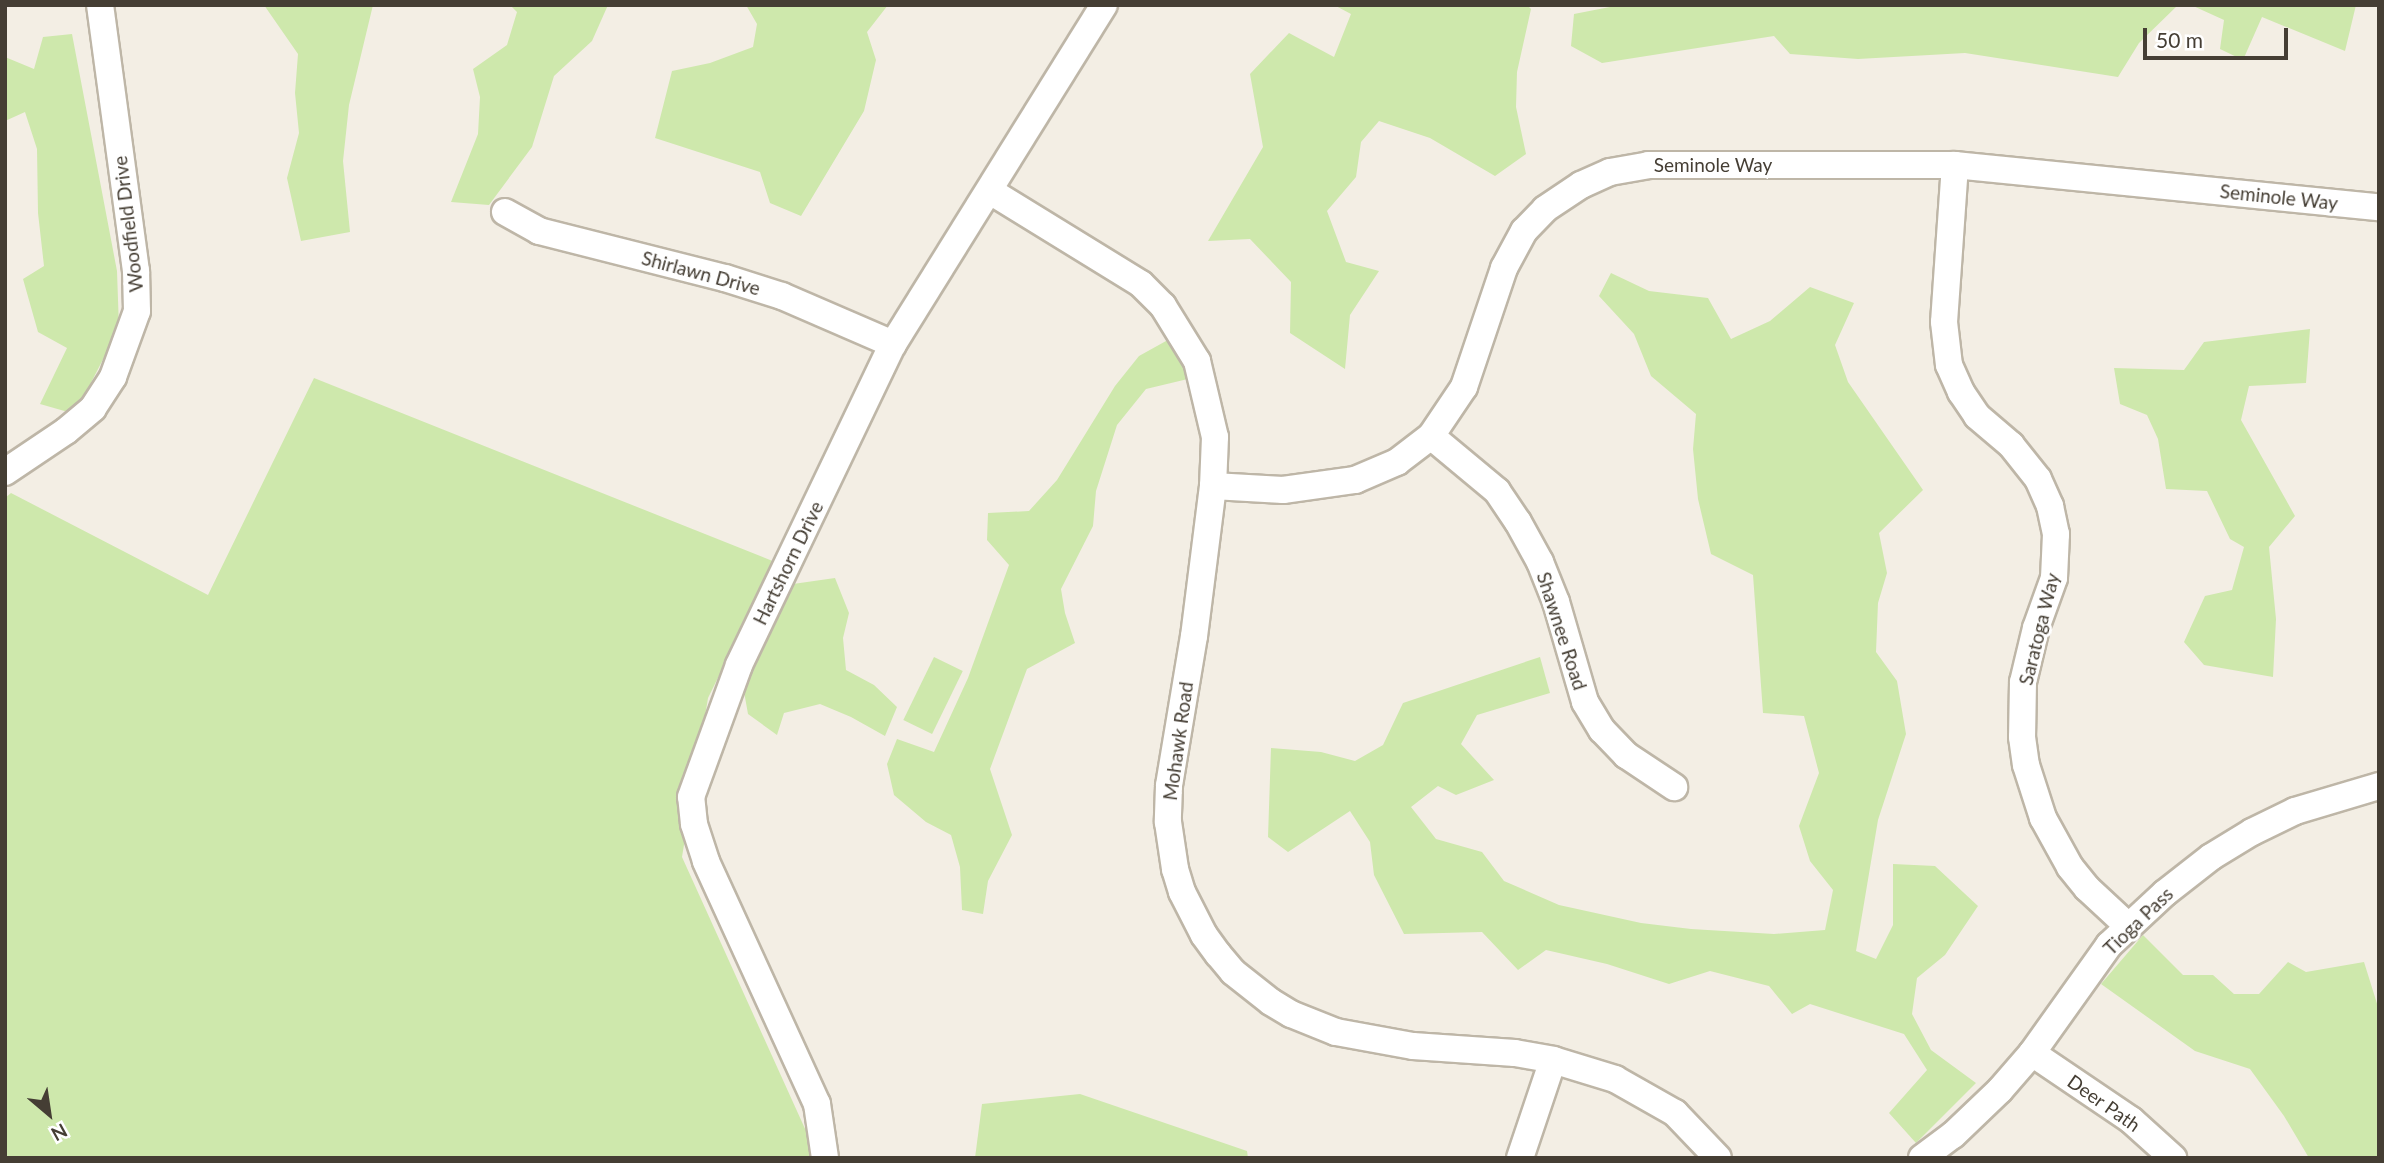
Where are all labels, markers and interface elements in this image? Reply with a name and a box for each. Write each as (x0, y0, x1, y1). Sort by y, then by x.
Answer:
scale bar (2146, 14, 2291, 58)
text: 50 m (2156, 27, 2203, 52)
street label: Seminole Way (1654, 154, 1772, 176)
street label: Woodfield Drive (108, 155, 148, 293)
street label: Seminole Way (2219, 179, 2339, 215)
street label: Shirlawn Drive (639, 246, 763, 300)
street label: Hartshorn Drive (748, 497, 828, 629)
street label: Shawnee Road (1532, 569, 1592, 693)
street label: Saratoga Way (2014, 570, 2064, 688)
street label: Mohawk Road (1158, 680, 1198, 802)
street label: Tioga Pass (2099, 882, 2177, 960)
street label: Deer Path (2063, 1070, 2145, 1136)
north arrow (14, 1079, 84, 1149)
text: N (47, 1119, 71, 1146)

